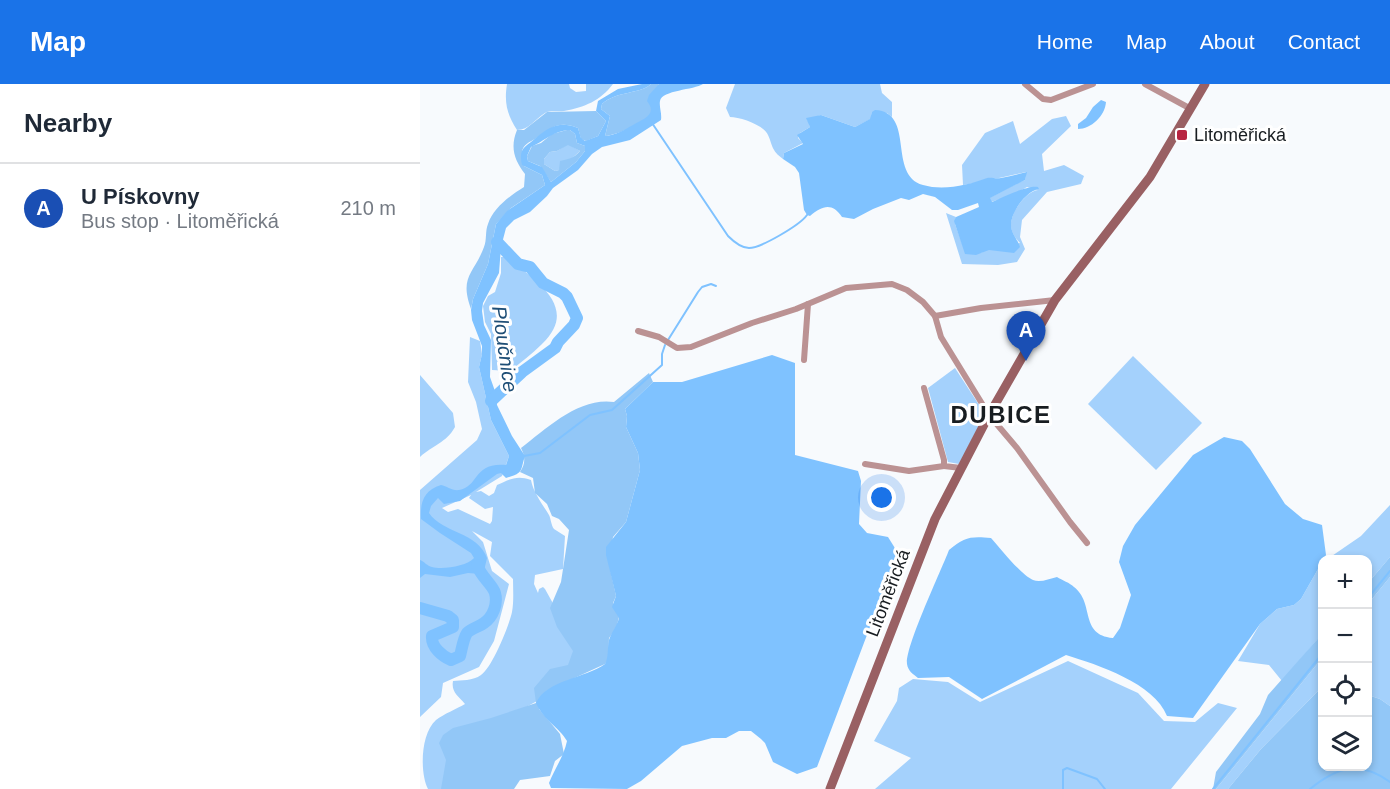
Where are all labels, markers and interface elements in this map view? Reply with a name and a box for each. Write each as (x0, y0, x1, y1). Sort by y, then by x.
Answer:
text: Map (30, 26, 86, 57)
text: Home (1037, 30, 1093, 53)
text: Map (1126, 30, 1167, 53)
text: About (1200, 30, 1255, 53)
text: Contact (1288, 30, 1360, 53)
text: Nearby (24, 108, 112, 138)
place label: Litoměřická (1194, 125, 1287, 145)
marker: Litoměřická (1175, 128, 1189, 142)
text: U Pískovny (81, 184, 200, 209)
text: A (36, 197, 51, 219)
text: 210 m (340, 197, 396, 219)
text: Bus stop · Litoměřická (81, 210, 279, 232)
water label: Ploučnice (488, 305, 522, 393)
pin: A (1006, 312, 1046, 361)
district label: DUBICE (950, 401, 1052, 428)
your location (867, 483, 896, 512)
street label: Litoměřická (862, 546, 914, 640)
map controls (1318, 555, 1372, 771)
button: + (1318, 555, 1372, 609)
button: − (1318, 609, 1372, 663)
button: locate (1318, 663, 1372, 717)
button: layers (1318, 717, 1372, 771)

